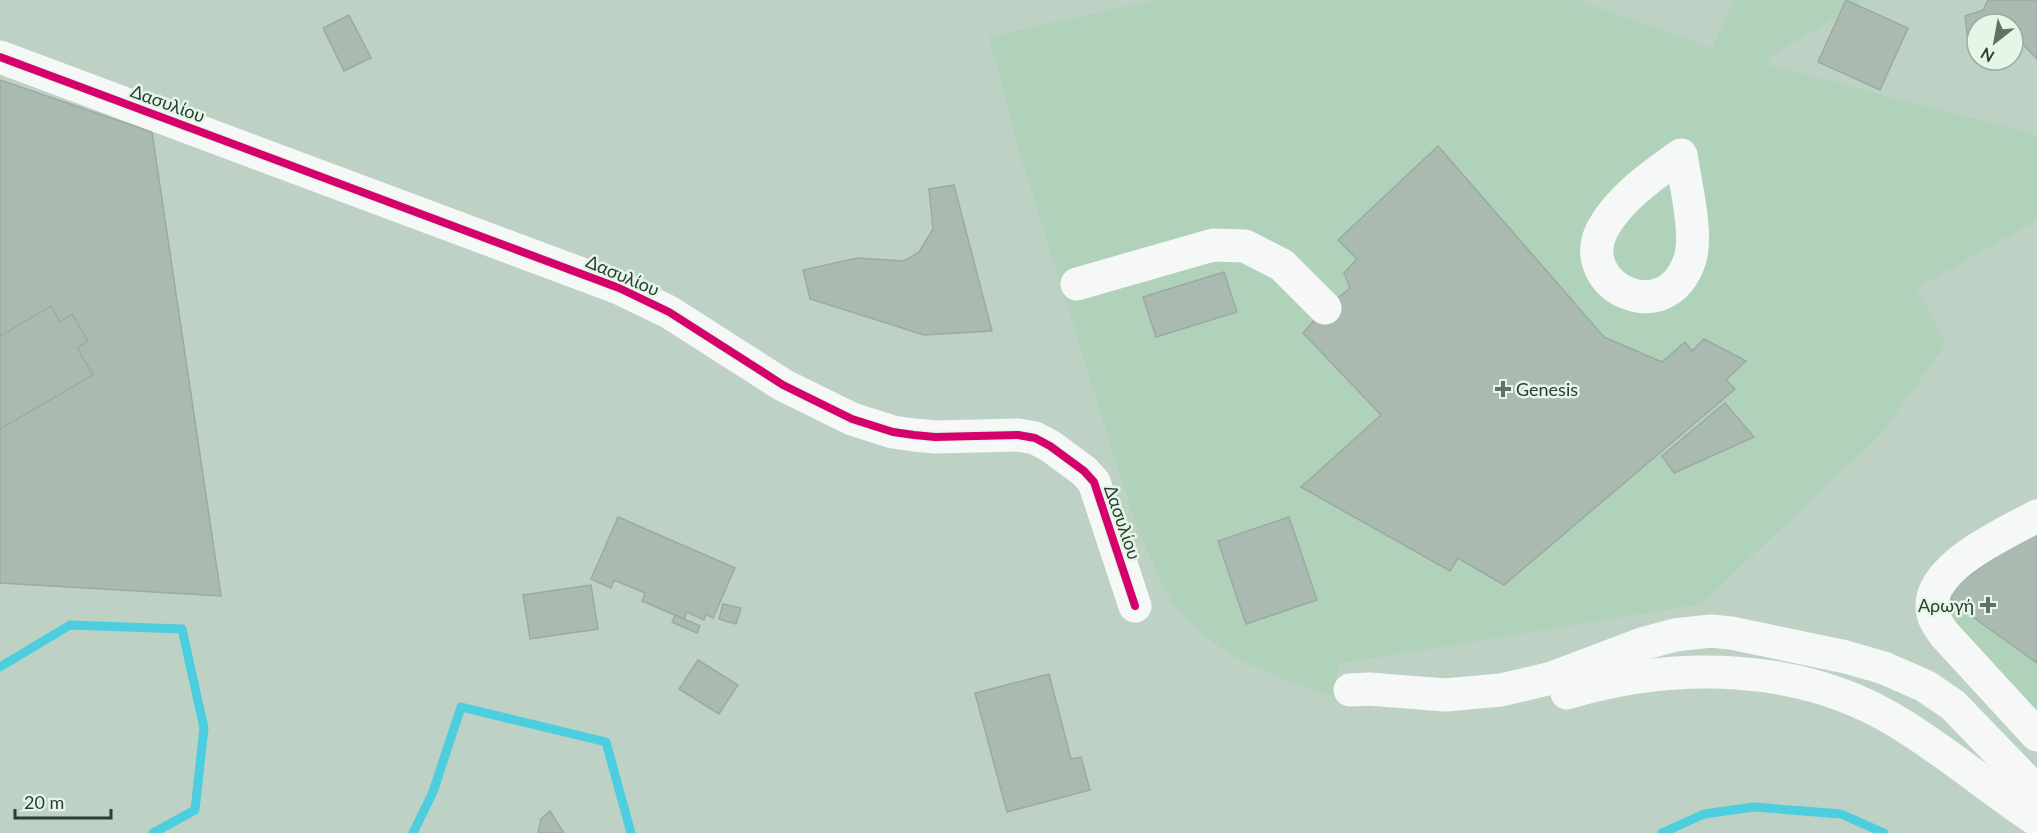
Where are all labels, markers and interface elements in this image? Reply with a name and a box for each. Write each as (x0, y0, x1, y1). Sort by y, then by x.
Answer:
north arrow (1965, 12, 2025, 72)
text: N (1977, 44, 1997, 67)
street label: Δασυλίου (128, 79, 208, 127)
street label: Δασυλίου (583, 250, 663, 300)
place label: Genesis (1516, 378, 1578, 400)
marker: Genesis (1494, 380, 1512, 398)
street label: Δασυλίου (1100, 482, 1146, 562)
place label: Αρωγή (1918, 594, 1974, 616)
marker: Αρωγή (1979, 596, 1997, 614)
scale bar (15, 782, 111, 820)
text: 20 m (24, 791, 64, 813)

